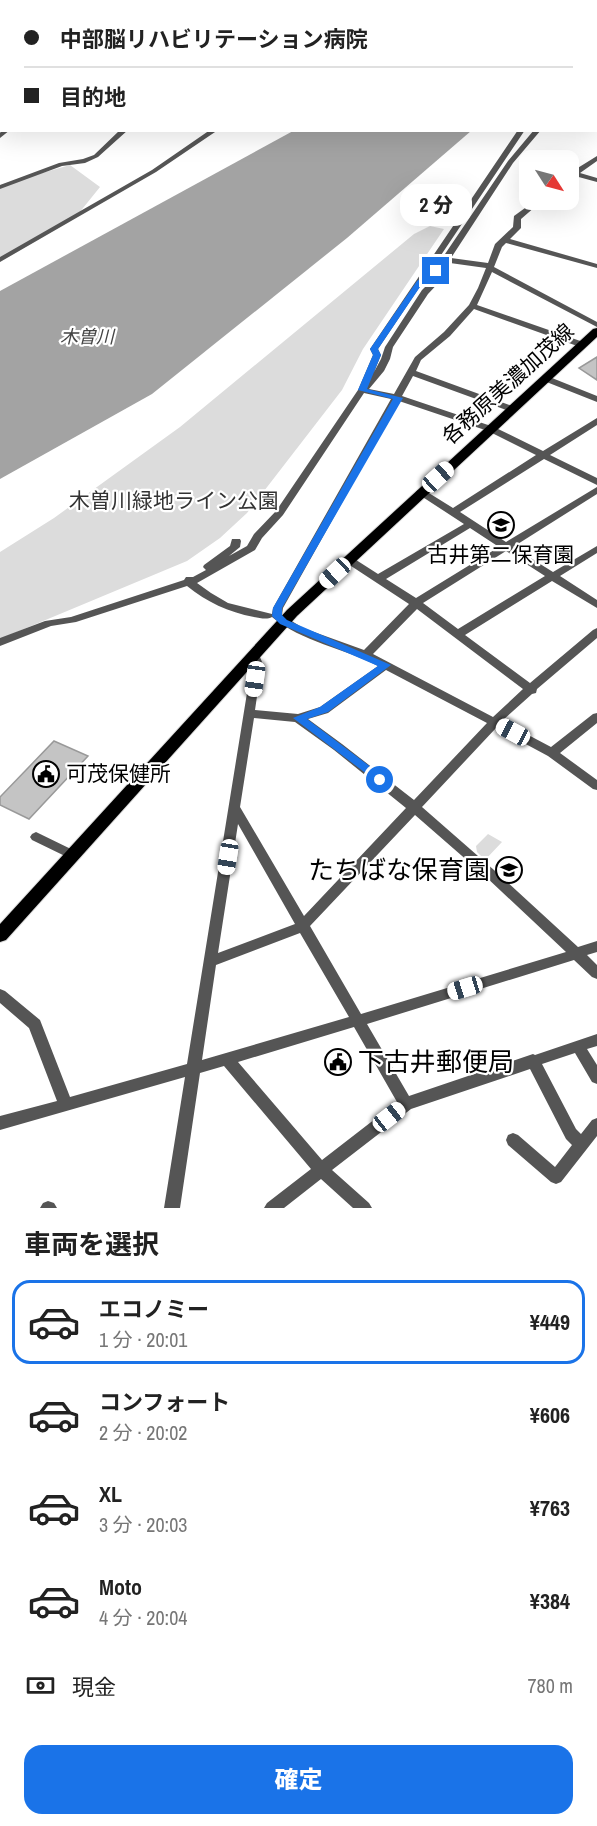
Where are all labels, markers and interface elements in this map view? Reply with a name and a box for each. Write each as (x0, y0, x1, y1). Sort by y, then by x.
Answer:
text: 中部脳リハビリテーション病院 (60, 24, 368, 54)
text: 目的地 (60, 82, 126, 112)
north arrow (519, 150, 579, 210)
map controls (519, 150, 579, 210)
callout: 2 分 (400, 184, 472, 226)
text: 2 分 (419, 191, 453, 218)
route end (422, 257, 449, 284)
street label: 各務原美濃加茂線 (436, 317, 580, 451)
water label: 木曽川 (60, 324, 116, 349)
car (419, 458, 457, 496)
park label: 木曽川緑地ライン公園 (69, 486, 279, 515)
school or university icon: 古井第二保育園 (486, 510, 516, 540)
place label: 古井第二保育園 (428, 540, 575, 569)
car (316, 554, 354, 592)
car (244, 660, 266, 698)
car (493, 716, 533, 748)
public building icon: 可茂保健所 (31, 759, 61, 789)
place label: 可茂保健所 (66, 759, 171, 788)
route start (366, 766, 393, 793)
car (216, 838, 240, 876)
place label: たちばな保育園 (308, 852, 490, 887)
school or university icon: たちばな保育園 (494, 855, 524, 885)
car (445, 974, 485, 1002)
place label: 下古井郵便局 (358, 1044, 514, 1079)
public building icon: 下古井郵便局 (323, 1047, 353, 1077)
car (369, 1099, 409, 1135)
text: 車両を選択 (24, 1226, 159, 1262)
text: エコノミー (99, 1294, 209, 1324)
icon: car (27, 1295, 81, 1349)
text: ¥449 (530, 1307, 570, 1337)
text: 1 分 · 20:01 (99, 1326, 187, 1353)
text: コンフォート (99, 1387, 230, 1417)
icon: car (27, 1388, 81, 1442)
text: ¥606 (530, 1400, 570, 1430)
text: 2 分 · 20:02 (99, 1419, 187, 1446)
text: XL (99, 1479, 122, 1509)
icon: car (27, 1481, 81, 1535)
text: ¥763 (530, 1493, 570, 1523)
text: 3 分 · 20:03 (99, 1511, 187, 1538)
text: Moto (99, 1572, 142, 1602)
icon: car (27, 1574, 81, 1628)
text: ¥384 (530, 1586, 570, 1616)
text: 4 分 · 20:04 (99, 1604, 187, 1631)
icon: cash (24, 1669, 57, 1702)
text: 現金 (72, 1672, 116, 1702)
text: 780 m (527, 1672, 573, 1699)
button: 確定 (24, 1745, 573, 1814)

